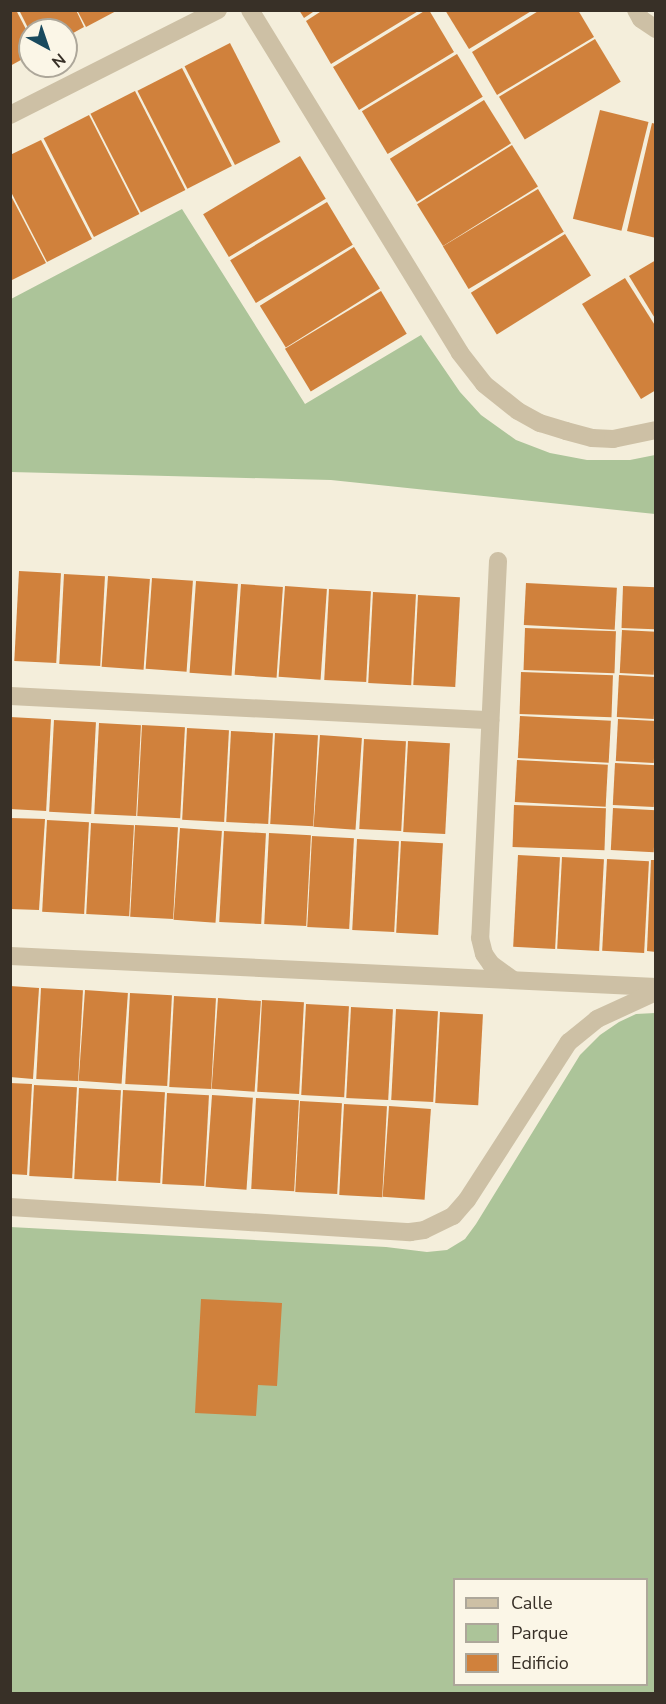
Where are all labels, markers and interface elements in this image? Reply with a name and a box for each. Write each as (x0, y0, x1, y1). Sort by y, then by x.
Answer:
north arrow (18, 18, 78, 78)
text: N (47, 48, 70, 73)
legend (453, 1578, 648, 1686)
text: Calle (511, 1591, 553, 1615)
text: Parque (511, 1621, 568, 1645)
text: Edificio (511, 1651, 569, 1675)

